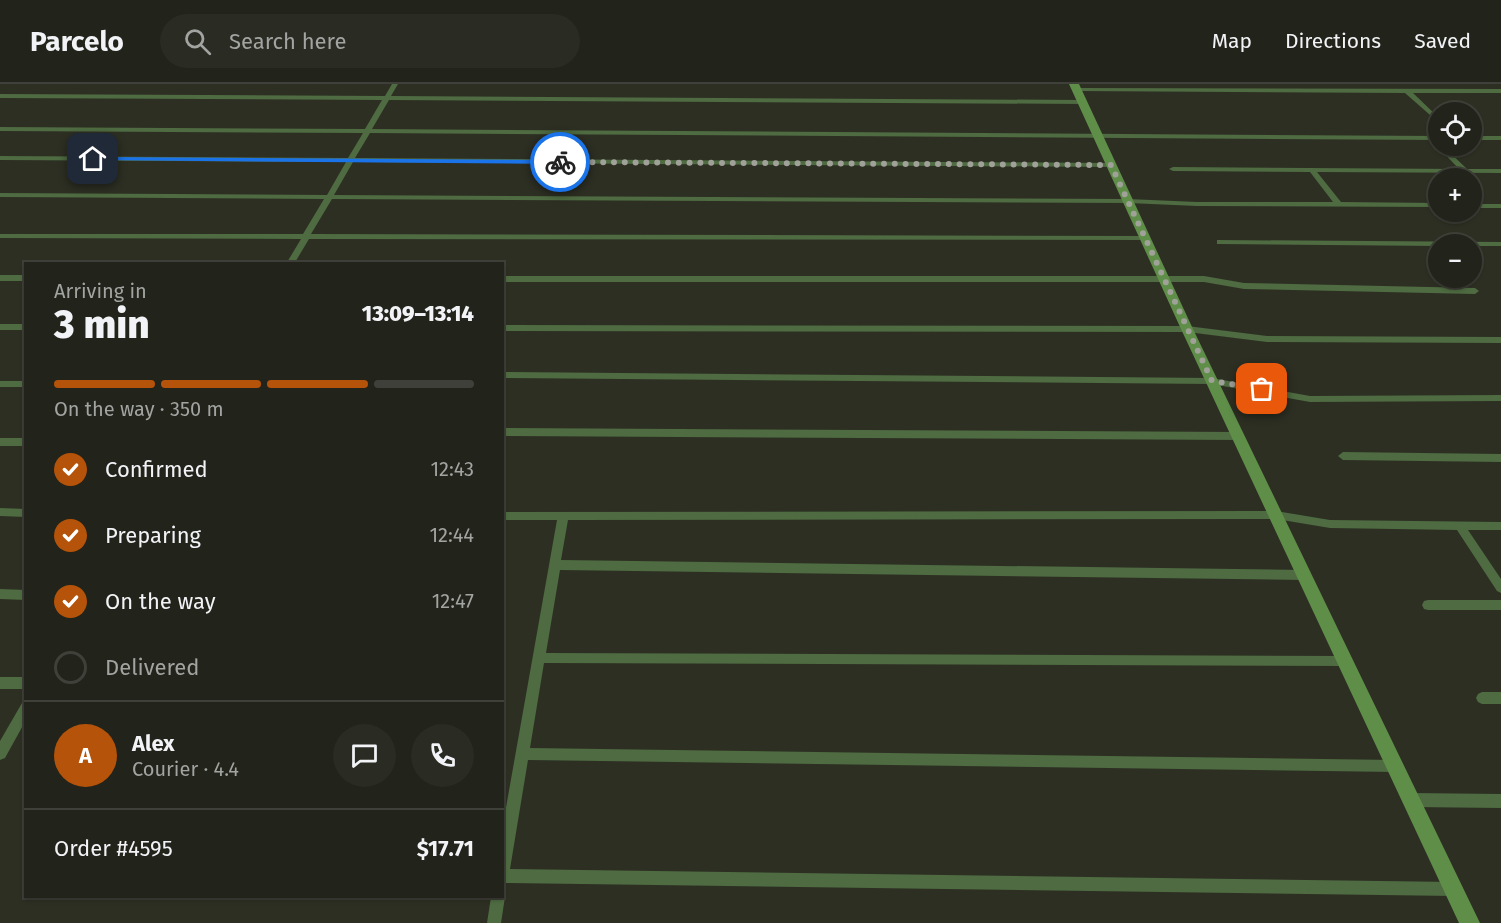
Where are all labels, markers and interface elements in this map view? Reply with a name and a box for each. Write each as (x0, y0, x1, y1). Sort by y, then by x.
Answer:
search box (160, 14, 580, 68)
text: Parcelo (30, 25, 124, 58)
icon: search (181, 25, 214, 58)
text: Search here (229, 28, 346, 55)
text: Map (1212, 28, 1252, 54)
text: Directions (1285, 28, 1381, 54)
text: Saved (1414, 28, 1471, 54)
map controls (1428, 102, 1482, 288)
button: locate (1428, 102, 1482, 156)
courier (530, 132, 590, 192)
pin (67, 133, 118, 184)
icon: home (76, 142, 109, 175)
icon: bike (544, 146, 577, 179)
button: + (1428, 168, 1482, 222)
button: − (1428, 234, 1482, 288)
text: Arriving in (54, 279, 147, 303)
text: 13:09–13:14 (362, 300, 474, 327)
text: 3 min (54, 302, 150, 348)
pin (1236, 363, 1287, 414)
icon: bag (1245, 372, 1278, 405)
text: On the way · 350 m (54, 397, 224, 421)
icon: check (54, 453, 87, 486)
text: Confirmed (105, 456, 208, 483)
text: 12:43 (430, 457, 474, 481)
icon: check (54, 519, 87, 552)
text: Preparing (105, 522, 201, 549)
text: 12:44 (429, 523, 474, 547)
icon: check (54, 585, 87, 618)
text: On the way (105, 588, 216, 615)
text: 12:47 (432, 589, 474, 613)
text: Delivered (105, 654, 200, 681)
button: chat (333, 724, 396, 787)
button: phone (411, 724, 474, 787)
text: Alex (132, 730, 175, 757)
text: A (79, 742, 92, 769)
text: Courier · 4.4 (132, 757, 239, 781)
text: Order #4595 (54, 835, 173, 862)
text: $17.71 (417, 835, 474, 862)

